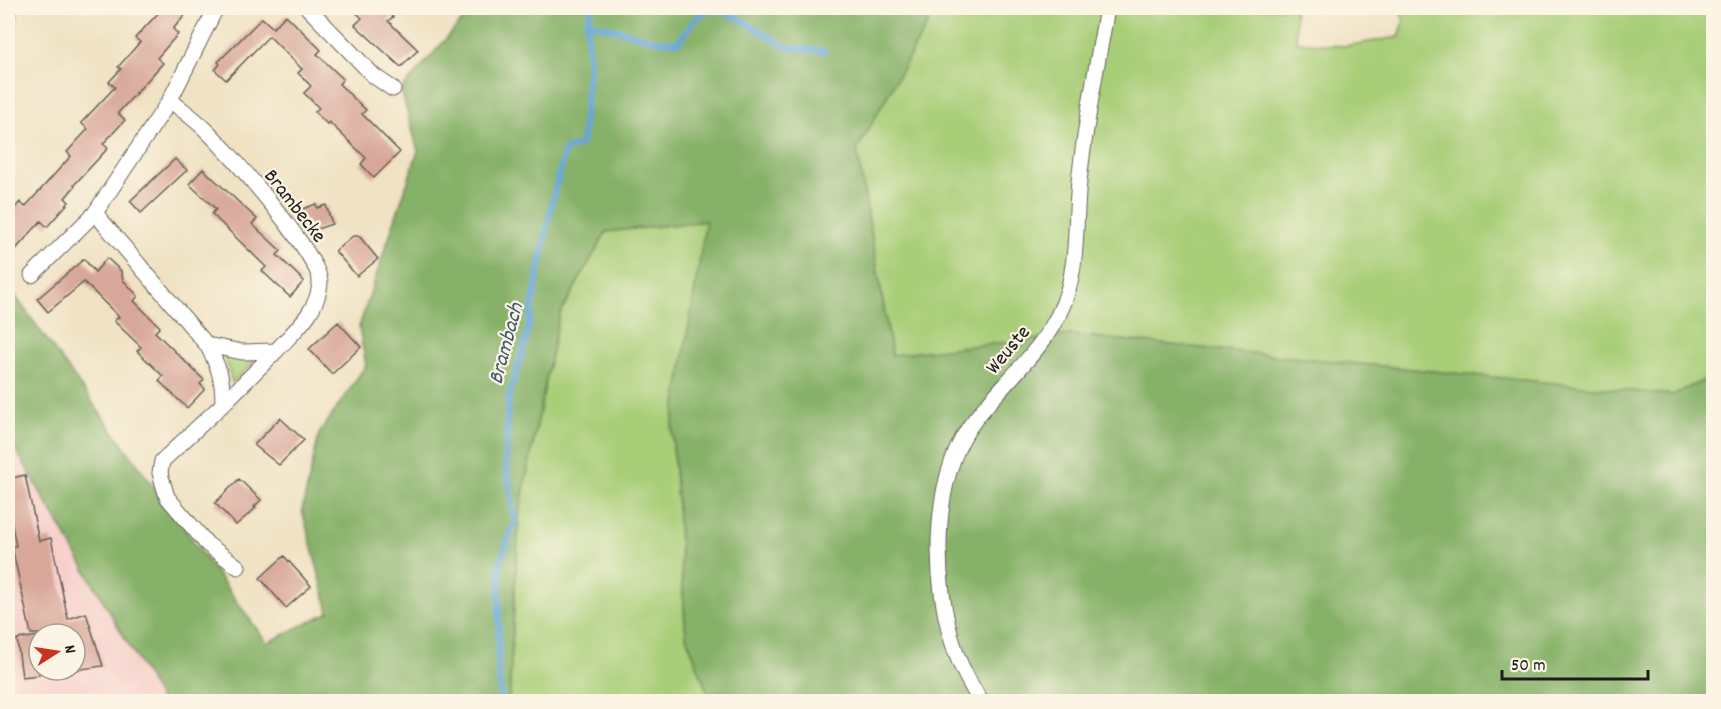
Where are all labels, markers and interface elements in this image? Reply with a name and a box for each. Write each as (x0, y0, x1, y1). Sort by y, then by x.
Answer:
street label: Brambecke (255, 163, 332, 250)
water label: Brambach (482, 299, 533, 388)
street label: Weuste (980, 320, 1039, 382)
north arrow (27, 622, 87, 682)
text: N (57, 643, 81, 656)
scale bar (1502, 643, 1648, 681)
text: 50 m (1511, 654, 1546, 679)

